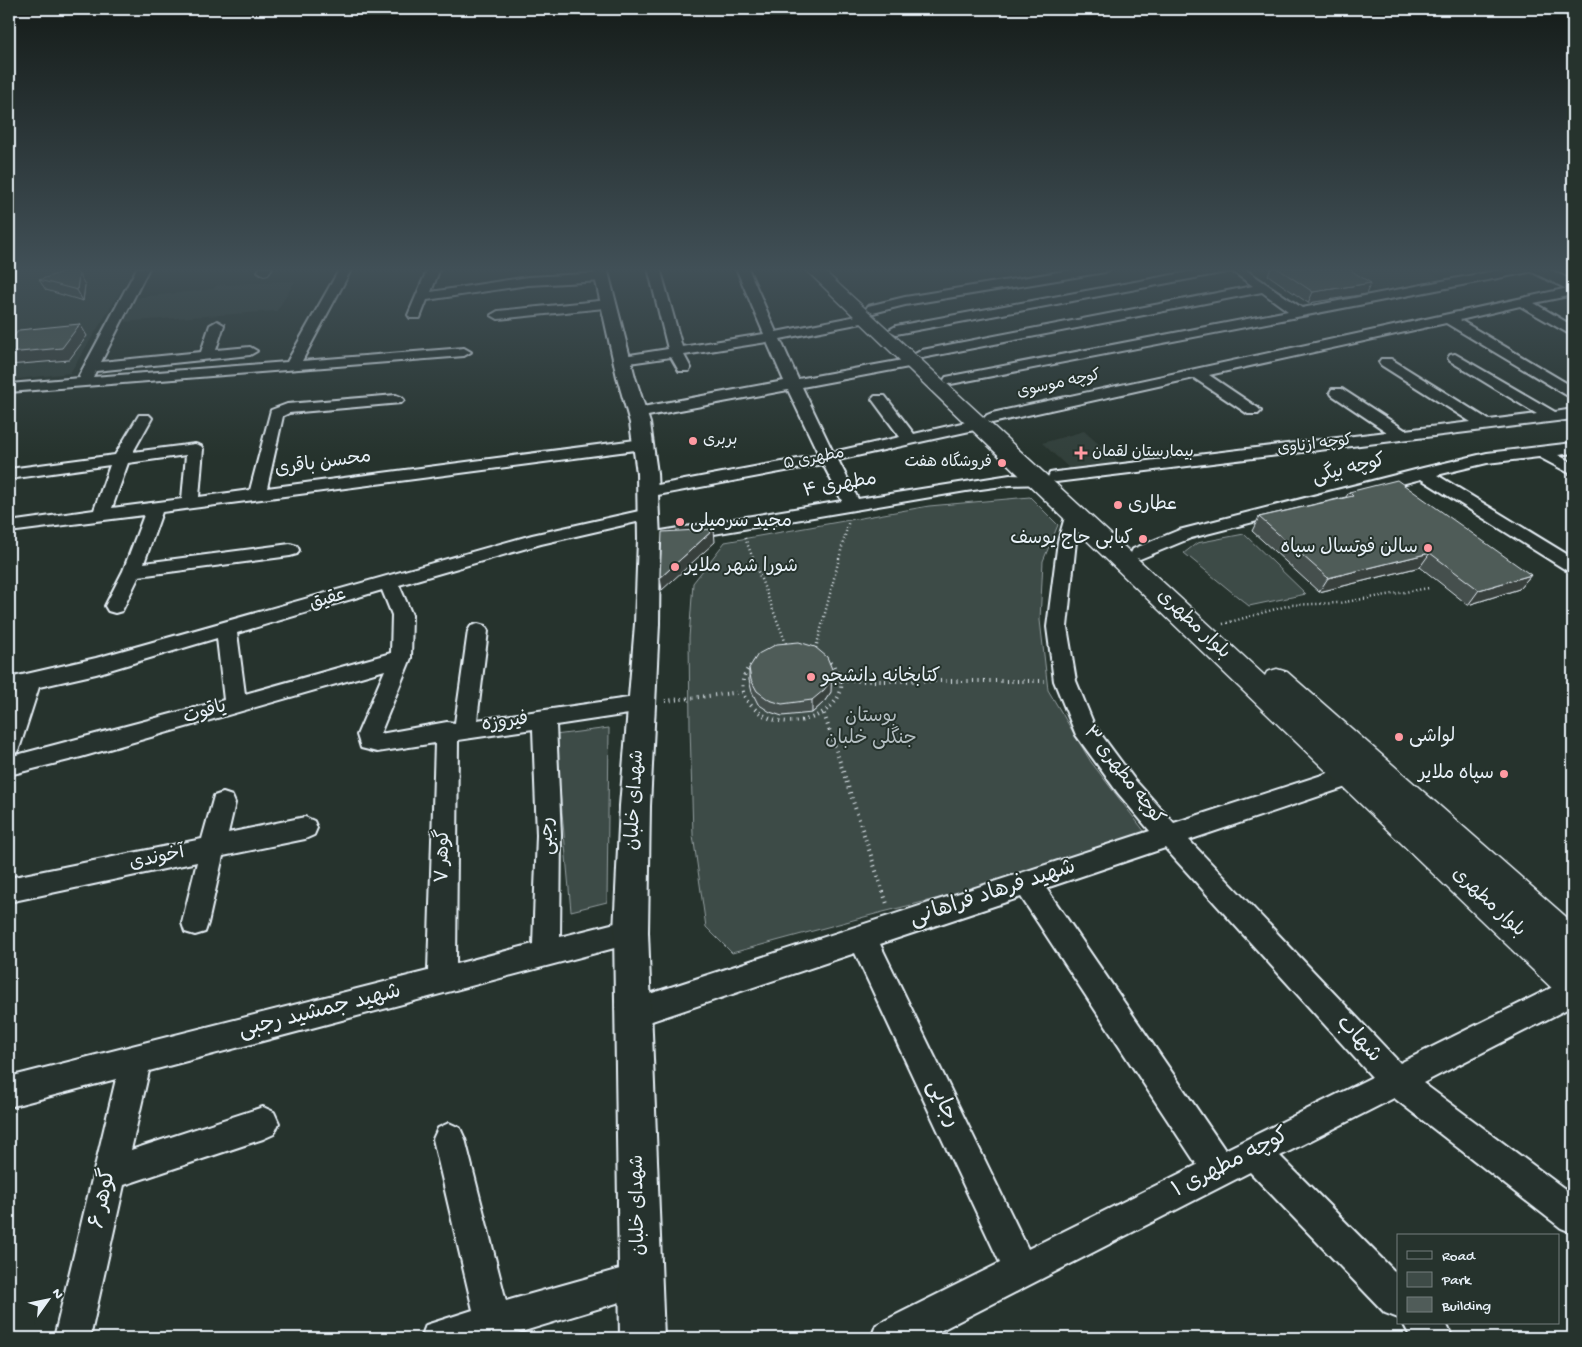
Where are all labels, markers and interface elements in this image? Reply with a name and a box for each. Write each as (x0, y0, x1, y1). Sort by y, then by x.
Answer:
street label: کوچه موسوی (1015, 367, 1103, 403)
place label: بربری (703, 432, 737, 451)
street label: کوچه ازناوی (1277, 432, 1353, 460)
marker: بربری (687, 435, 699, 447)
place label: بیمارستان لقمان (1092, 444, 1194, 463)
street label: مطهری ۵ (782, 445, 846, 475)
street label: محسن باقری (273, 446, 373, 482)
marker: بیمارستان لقمان (1074, 446, 1088, 460)
street label: کوچه بیگی (1310, 448, 1388, 490)
place label: فروشگاه هفت (905, 451, 992, 473)
marker: فروشگاه هفت (996, 457, 1008, 469)
street label: مطهری ۴ (801, 468, 879, 504)
place label: عطاری (1128, 494, 1178, 517)
marker: عطاری (1112, 499, 1124, 511)
place label: مجید سرمیلی (690, 511, 792, 534)
marker: مجید سرمیلی (674, 516, 686, 528)
place label: کبابی حاج یوسف (1010, 528, 1133, 551)
marker: کبابی حاج یوسف (1137, 533, 1149, 545)
place label: سالن فوتسال سپاه (1280, 537, 1418, 560)
marker: سالن فوتسال سپاه (1422, 542, 1434, 554)
place label: شورا شهر ملایر (683, 556, 798, 579)
marker: شورا شهر ملایر (669, 561, 681, 573)
street label: عقیق (307, 584, 349, 616)
street label: بلوار مطهری (1151, 585, 1235, 665)
place label: کتابخانه دانشجو (820, 666, 940, 689)
marker: کتابخانه دانشجو (805, 671, 817, 683)
street label: یاقوت (181, 696, 229, 730)
park label: بوستان جنگلی خلبان (825, 706, 917, 751)
street label: فیروزه (480, 708, 530, 738)
street label: کوچه مطهری ۳ (1077, 722, 1169, 830)
place label: لواشی (1409, 726, 1455, 749)
marker: لواشی (1393, 731, 1405, 743)
street label: شهدای خلبان (622, 749, 650, 851)
place label: سپاه ملایر (1416, 763, 1494, 786)
marker: سپاه ملایر (1498, 768, 1510, 780)
street label: رجبی (537, 817, 560, 855)
street label: گوهر ۷ (430, 829, 456, 883)
street label: آخوندی (127, 840, 188, 876)
street label: شهید فرهاد فراهانی (907, 855, 1079, 933)
street label: بلوار مطهری (1446, 863, 1530, 943)
street label: شهید جمشید رجبی (236, 979, 404, 1045)
street label: شهاب (1330, 1011, 1386, 1069)
street label: رجایی (920, 1076, 964, 1132)
street label: کوچه مطهری ۱ (1168, 1123, 1294, 1205)
street label: شهدای خلبان (627, 1154, 651, 1256)
street label: گوهر ۶ (82, 1166, 123, 1231)
legend (1397, 1234, 1560, 1324)
text: Road (1442, 1248, 1476, 1266)
text: Park (1441, 1272, 1472, 1290)
north arrow (22, 1274, 72, 1324)
text: N (47, 1286, 66, 1303)
text: Building (1441, 1298, 1491, 1316)

